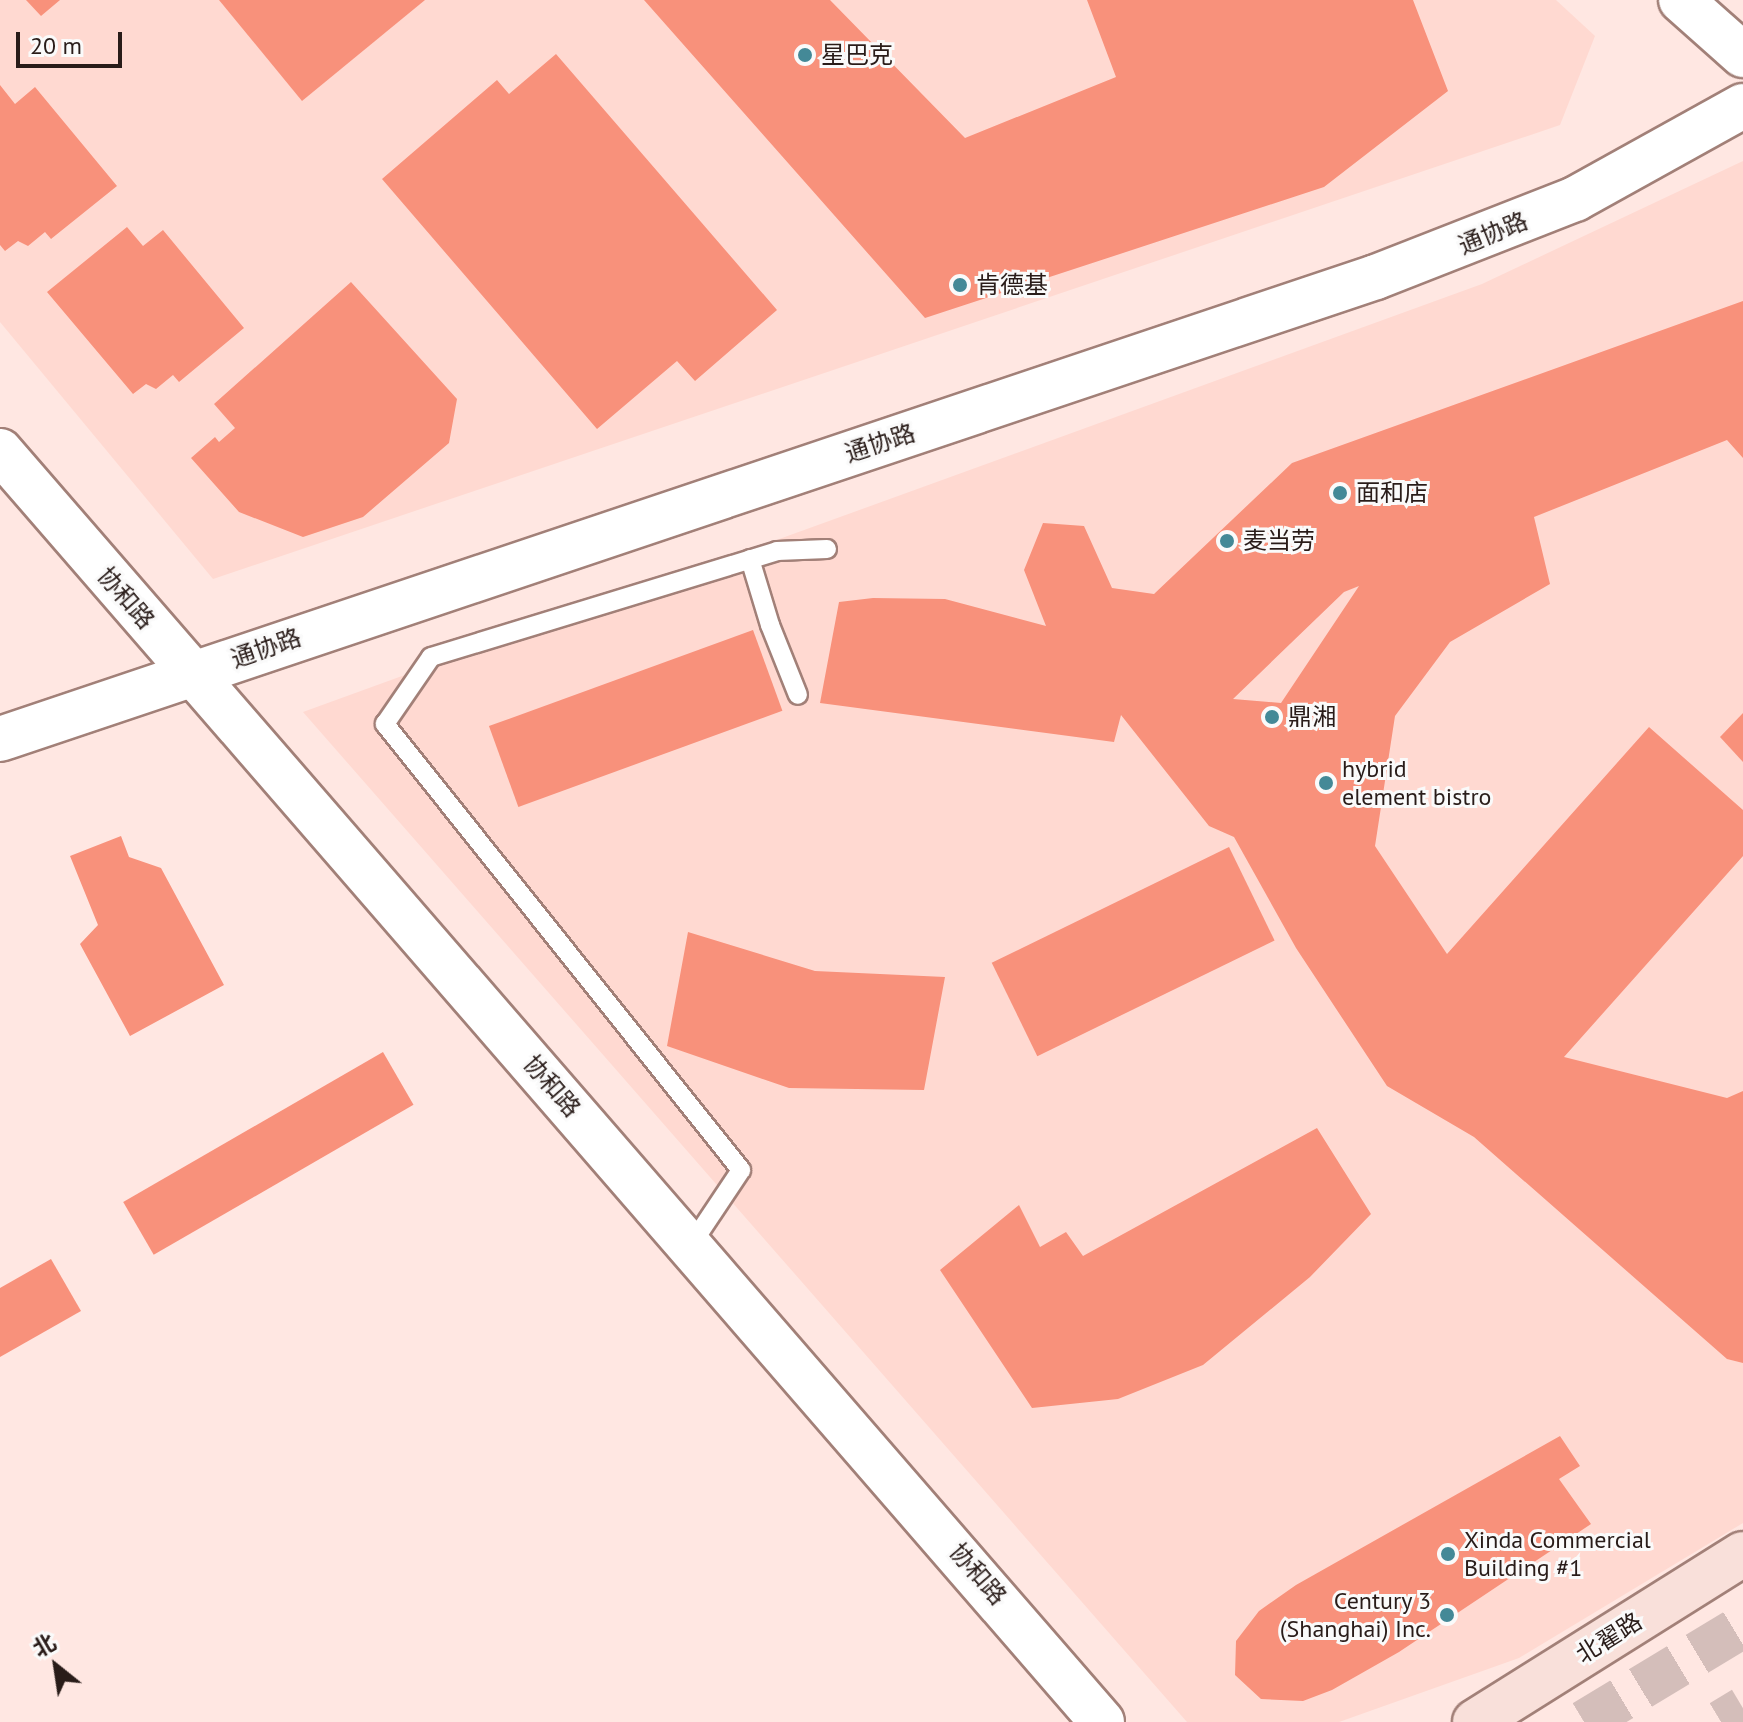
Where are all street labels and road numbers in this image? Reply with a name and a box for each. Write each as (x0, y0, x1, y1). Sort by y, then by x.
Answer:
street label: 通协路 (1454, 206, 1532, 260)
street label: 通协路 (841, 418, 919, 468)
street label: 协和路 (92, 561, 160, 635)
street label: 通协路 (227, 623, 305, 673)
street label: 协和路 (518, 1049, 586, 1123)
street label: 协和路 (944, 1537, 1012, 1611)
street label: 北翟路 (1571, 1607, 1647, 1669)

